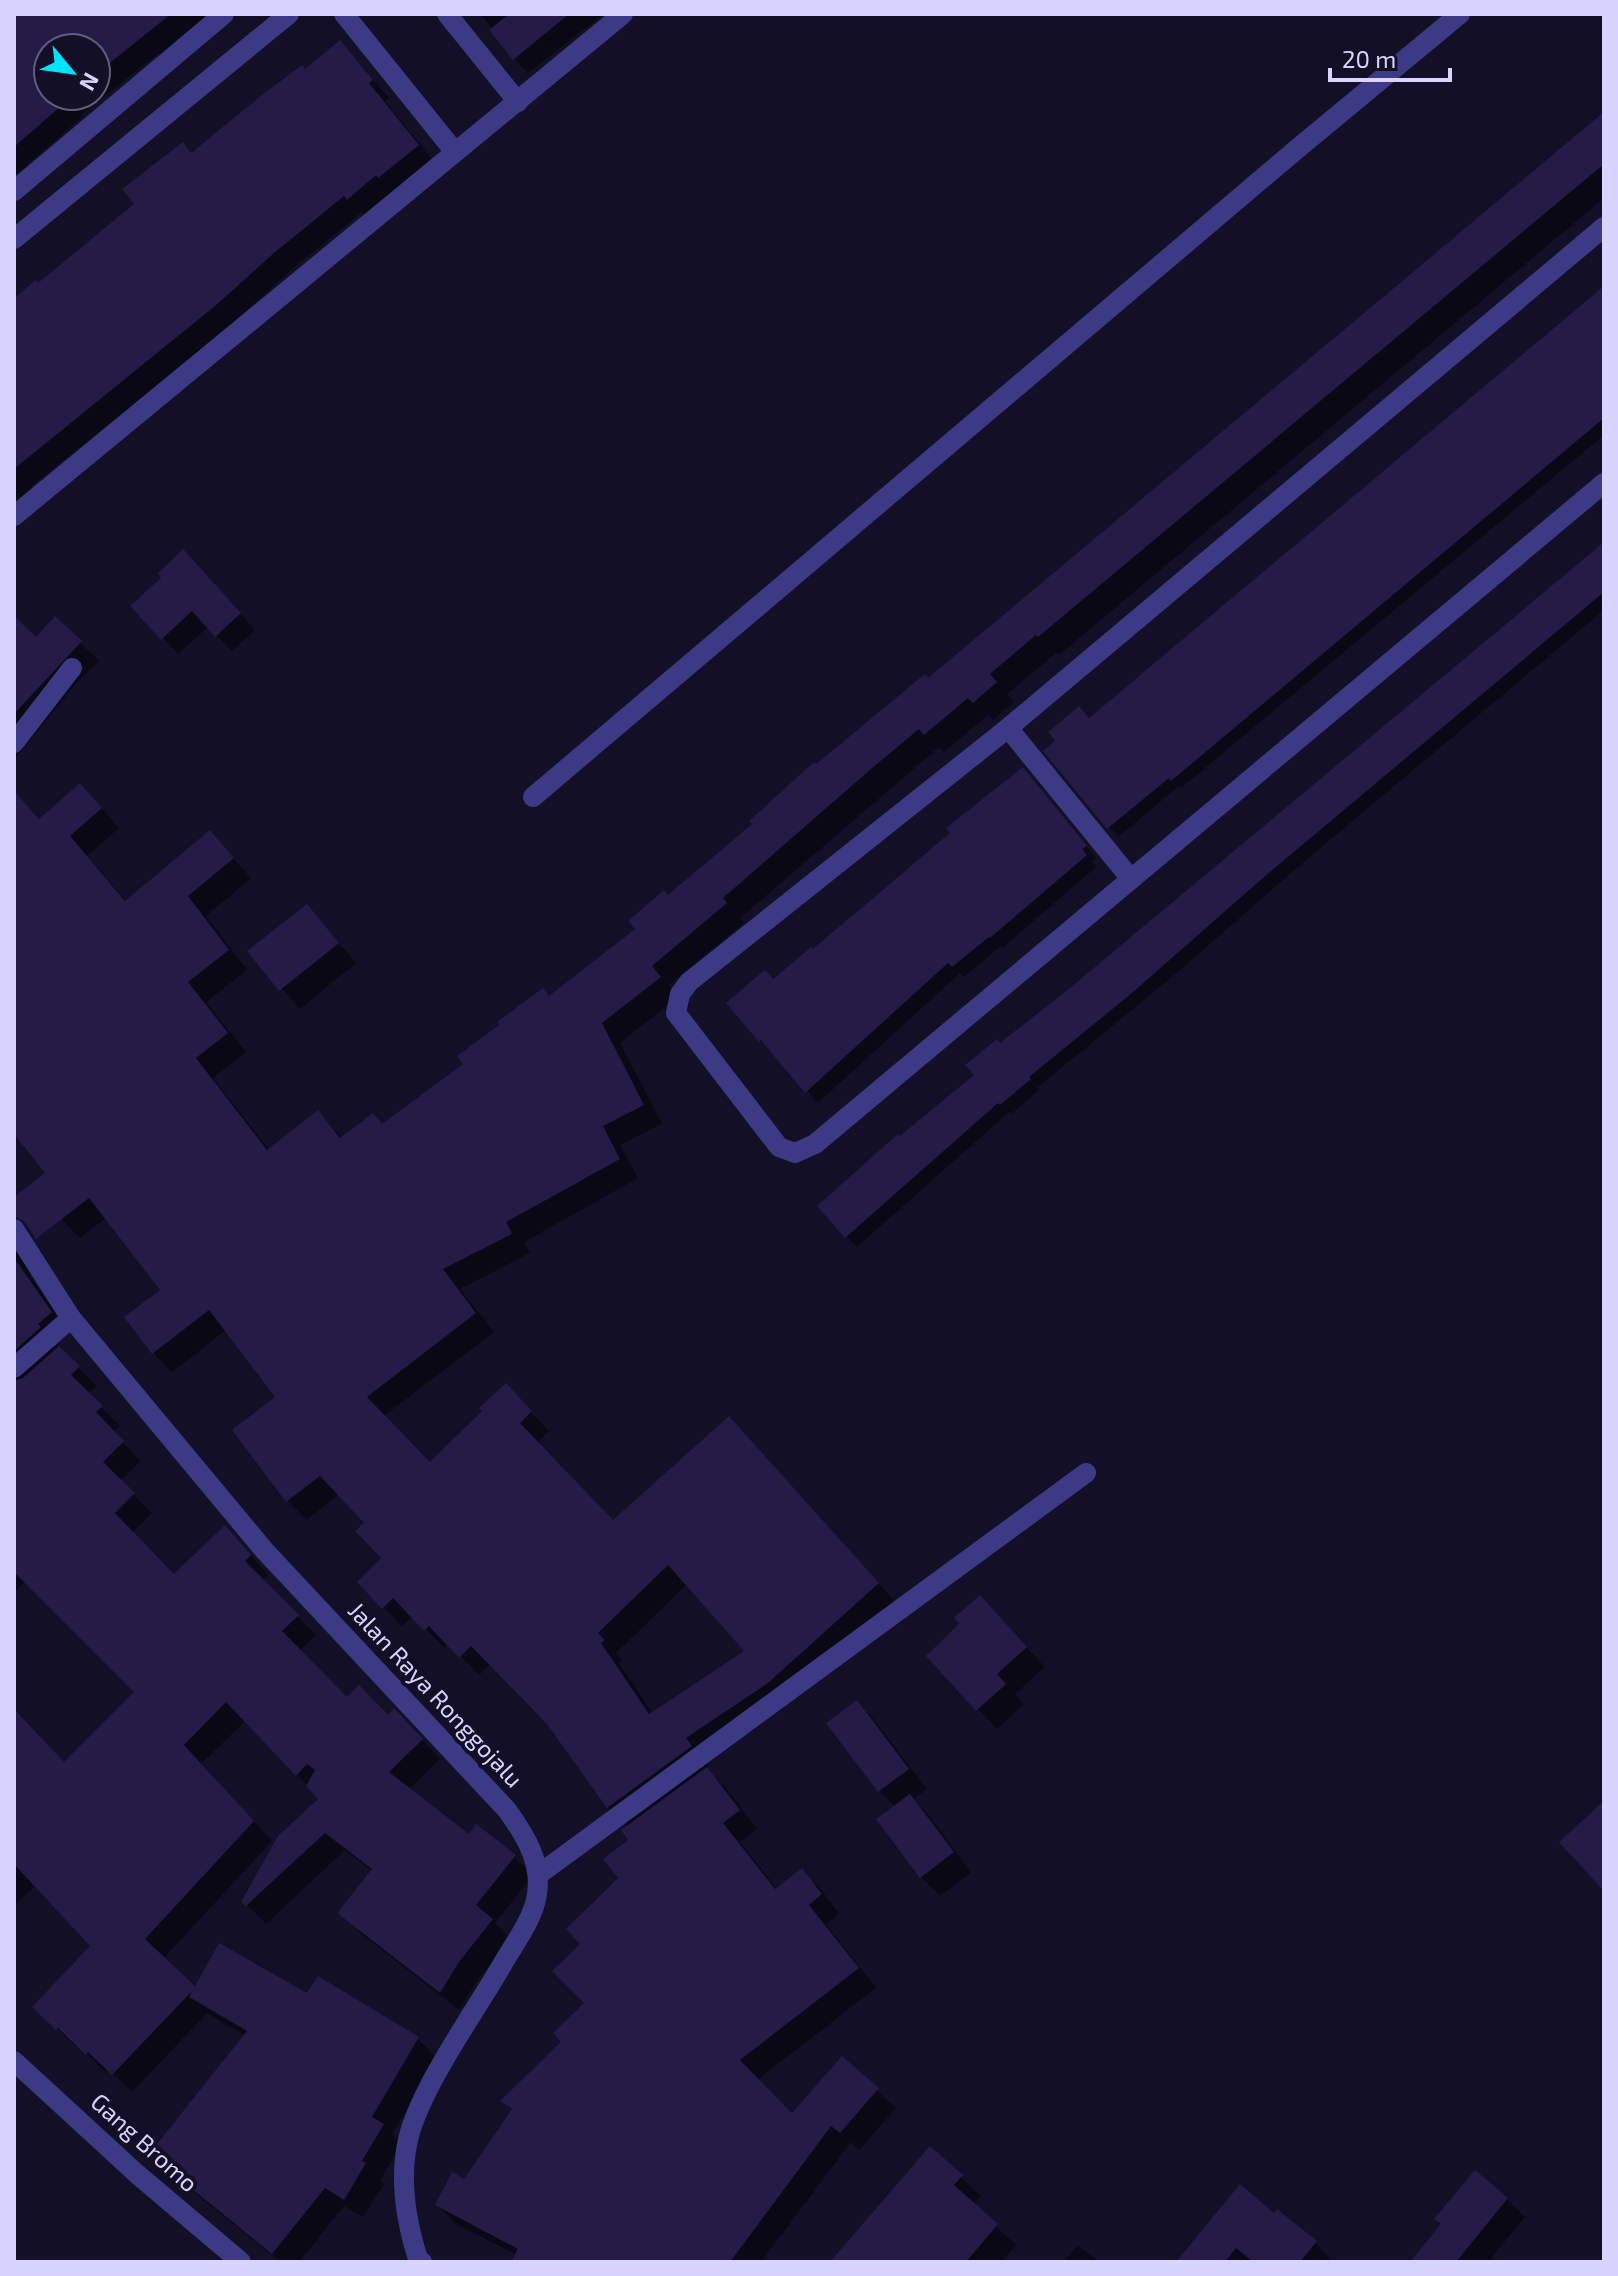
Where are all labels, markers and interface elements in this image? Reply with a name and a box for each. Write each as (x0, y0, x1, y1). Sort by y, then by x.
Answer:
north arrow (32, 32, 112, 112)
scale bar (1330, 32, 1450, 82)
text: 20 m (1342, 44, 1396, 73)
text: N (75, 69, 106, 95)
street label: Jalan Raya Ronggojalu (343, 1595, 529, 1793)
street label: Gang Bromo (86, 2086, 204, 2197)

